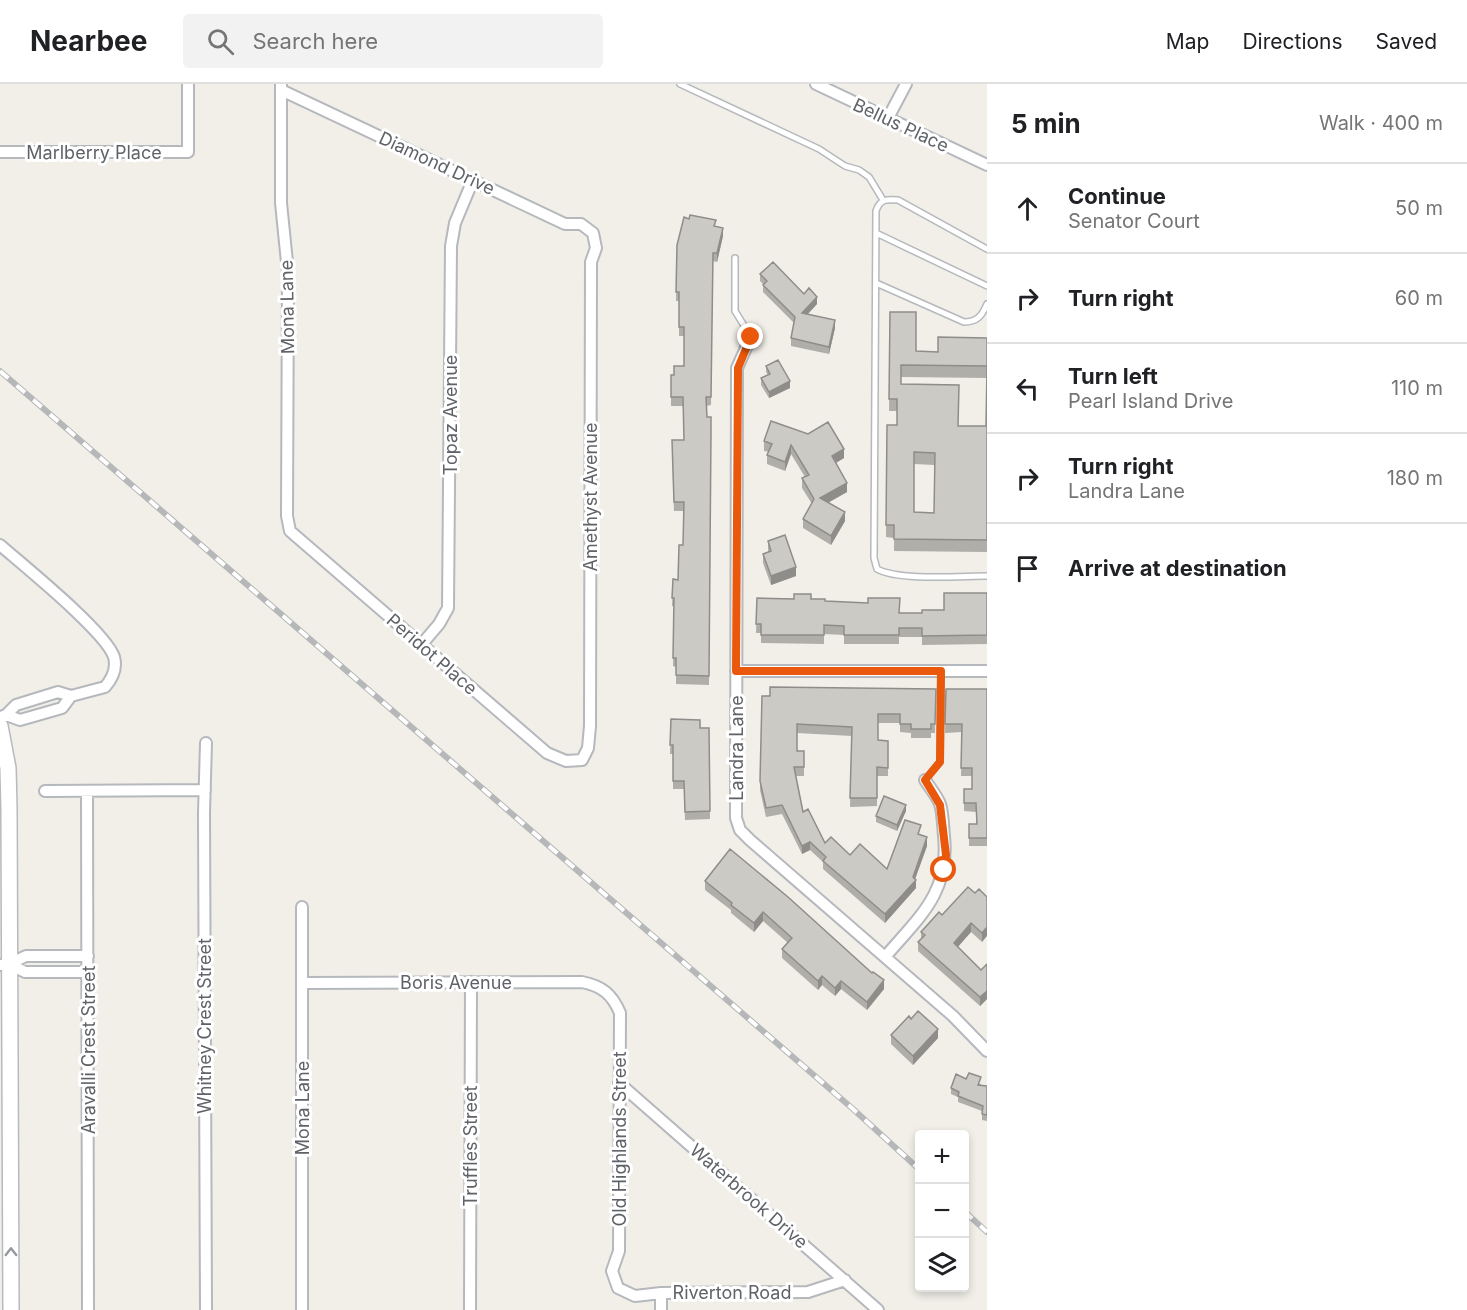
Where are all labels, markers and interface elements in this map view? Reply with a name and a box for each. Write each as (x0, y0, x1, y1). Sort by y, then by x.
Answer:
search box (183, 14, 603, 68)
text: Nearbee (30, 24, 147, 58)
icon: search (204, 25, 237, 58)
text: Search here (252, 28, 378, 54)
text: Map (1166, 29, 1209, 54)
text: Directions (1242, 29, 1343, 54)
text: Saved (1376, 29, 1437, 54)
street label: Bellus Place (850, 94, 952, 156)
text: 5 min (1011, 108, 1081, 139)
text: Walk · 400 m (1319, 111, 1443, 135)
street label: Diamond Drive (376, 127, 498, 199)
street label: Marlberry Place (26, 142, 162, 163)
text: Continue (1068, 183, 1166, 209)
icon: ahead (1011, 192, 1044, 225)
text: 50 m (1395, 196, 1443, 220)
text: Senator Court (1068, 209, 1200, 233)
street label: Mona Lane (276, 260, 298, 354)
icon: right (1011, 282, 1044, 315)
text: Turn right (1068, 285, 1174, 311)
text: 60 m (1395, 286, 1443, 310)
route end (737, 323, 763, 349)
street label: Topaz Avenue (440, 355, 461, 475)
text: Turn left (1068, 363, 1158, 389)
icon: left (1011, 372, 1044, 405)
text: 110 m (1391, 376, 1443, 400)
text: Pearl Island Drive (1068, 389, 1233, 413)
street label: Amethyst Avenue (580, 423, 601, 571)
text: Turn right (1068, 453, 1174, 479)
icon: right (1011, 462, 1044, 495)
text: 180 m (1387, 466, 1443, 490)
text: Landra Lane (1068, 479, 1185, 503)
icon: arrive (1011, 552, 1044, 585)
text: Arrive at destination (1068, 555, 1287, 581)
street label: Peridot Place (383, 609, 481, 699)
street label: Landra Lane (726, 695, 747, 801)
route start (930, 856, 956, 882)
street label: Whitney Crest Street (194, 938, 215, 1114)
street label: Aravalli Crest Street (78, 966, 99, 1134)
street label: Boris Avenue (400, 972, 512, 993)
street label: Old Highlands Street (609, 1051, 630, 1227)
street label: Mona Lane (292, 1061, 313, 1155)
street label: Truffles Street (460, 1085, 481, 1206)
map controls (915, 1130, 969, 1292)
button: + (915, 1130, 969, 1184)
street label: Waterbrook Drive (686, 1139, 812, 1253)
button: − (915, 1184, 969, 1238)
button: layers (915, 1238, 969, 1292)
one-way arrow (5, 1247, 17, 1256)
street label: Riverton Road (673, 1282, 791, 1303)

